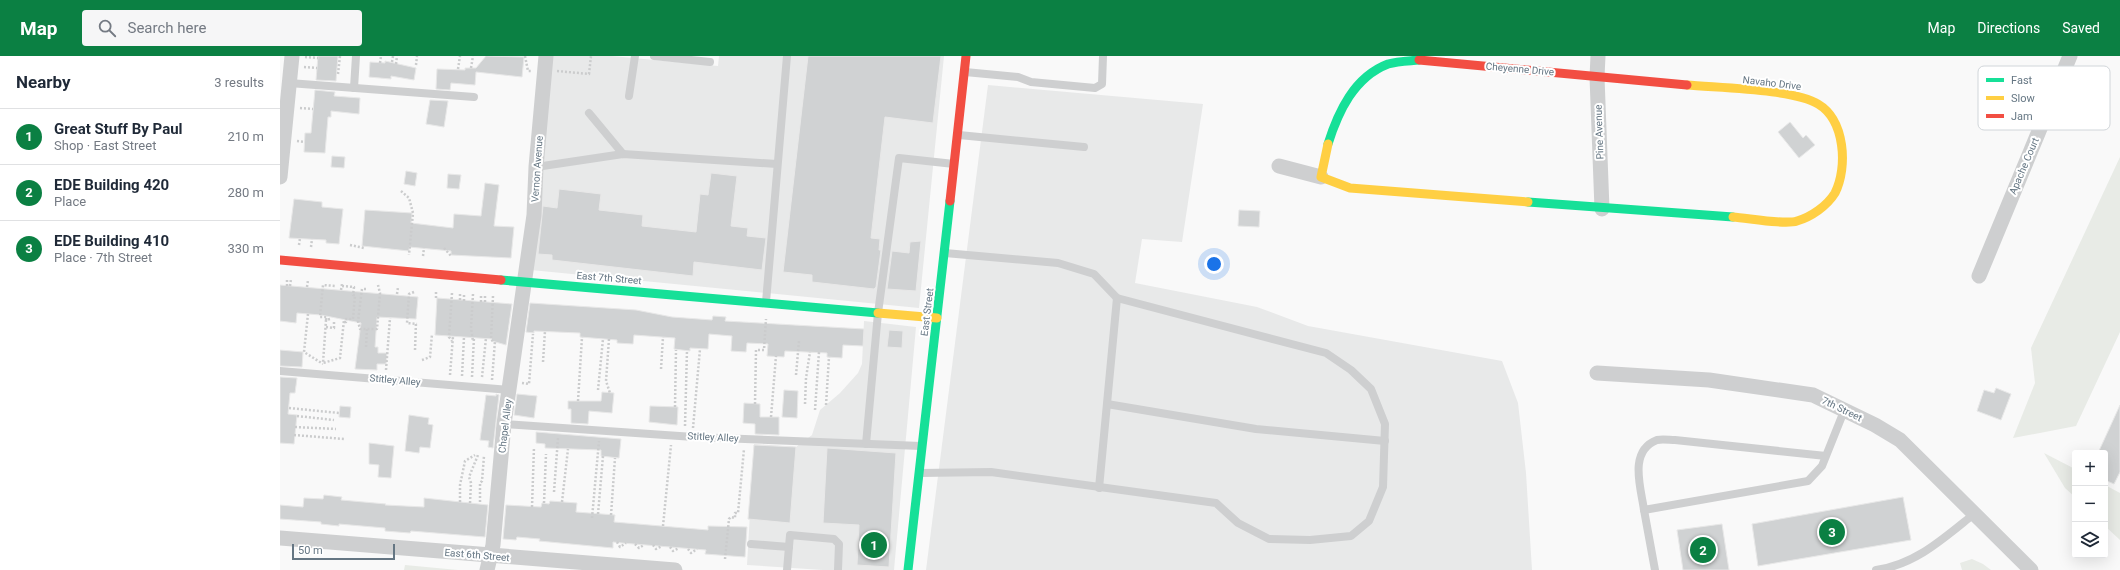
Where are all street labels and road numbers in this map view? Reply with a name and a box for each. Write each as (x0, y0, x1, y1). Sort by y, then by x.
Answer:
street label: Cheyenne Drive (1485, 61, 1555, 77)
street label: Navaho Drive (1742, 74, 1802, 92)
street label: Pine Avenue (1593, 104, 1605, 160)
street label: Vernon Avenue (529, 135, 545, 203)
street label: Apache Court (2007, 136, 2041, 196)
street label: East 7th Street (576, 270, 642, 286)
street label: East Street (919, 287, 935, 337)
street label: Stitley Alley (369, 372, 421, 388)
street label: 7th Street (1820, 395, 1864, 423)
street label: Chapel Alley (496, 398, 514, 454)
street label: Stitley Alley (687, 430, 739, 444)
street label: East 6th Street (444, 547, 510, 563)

